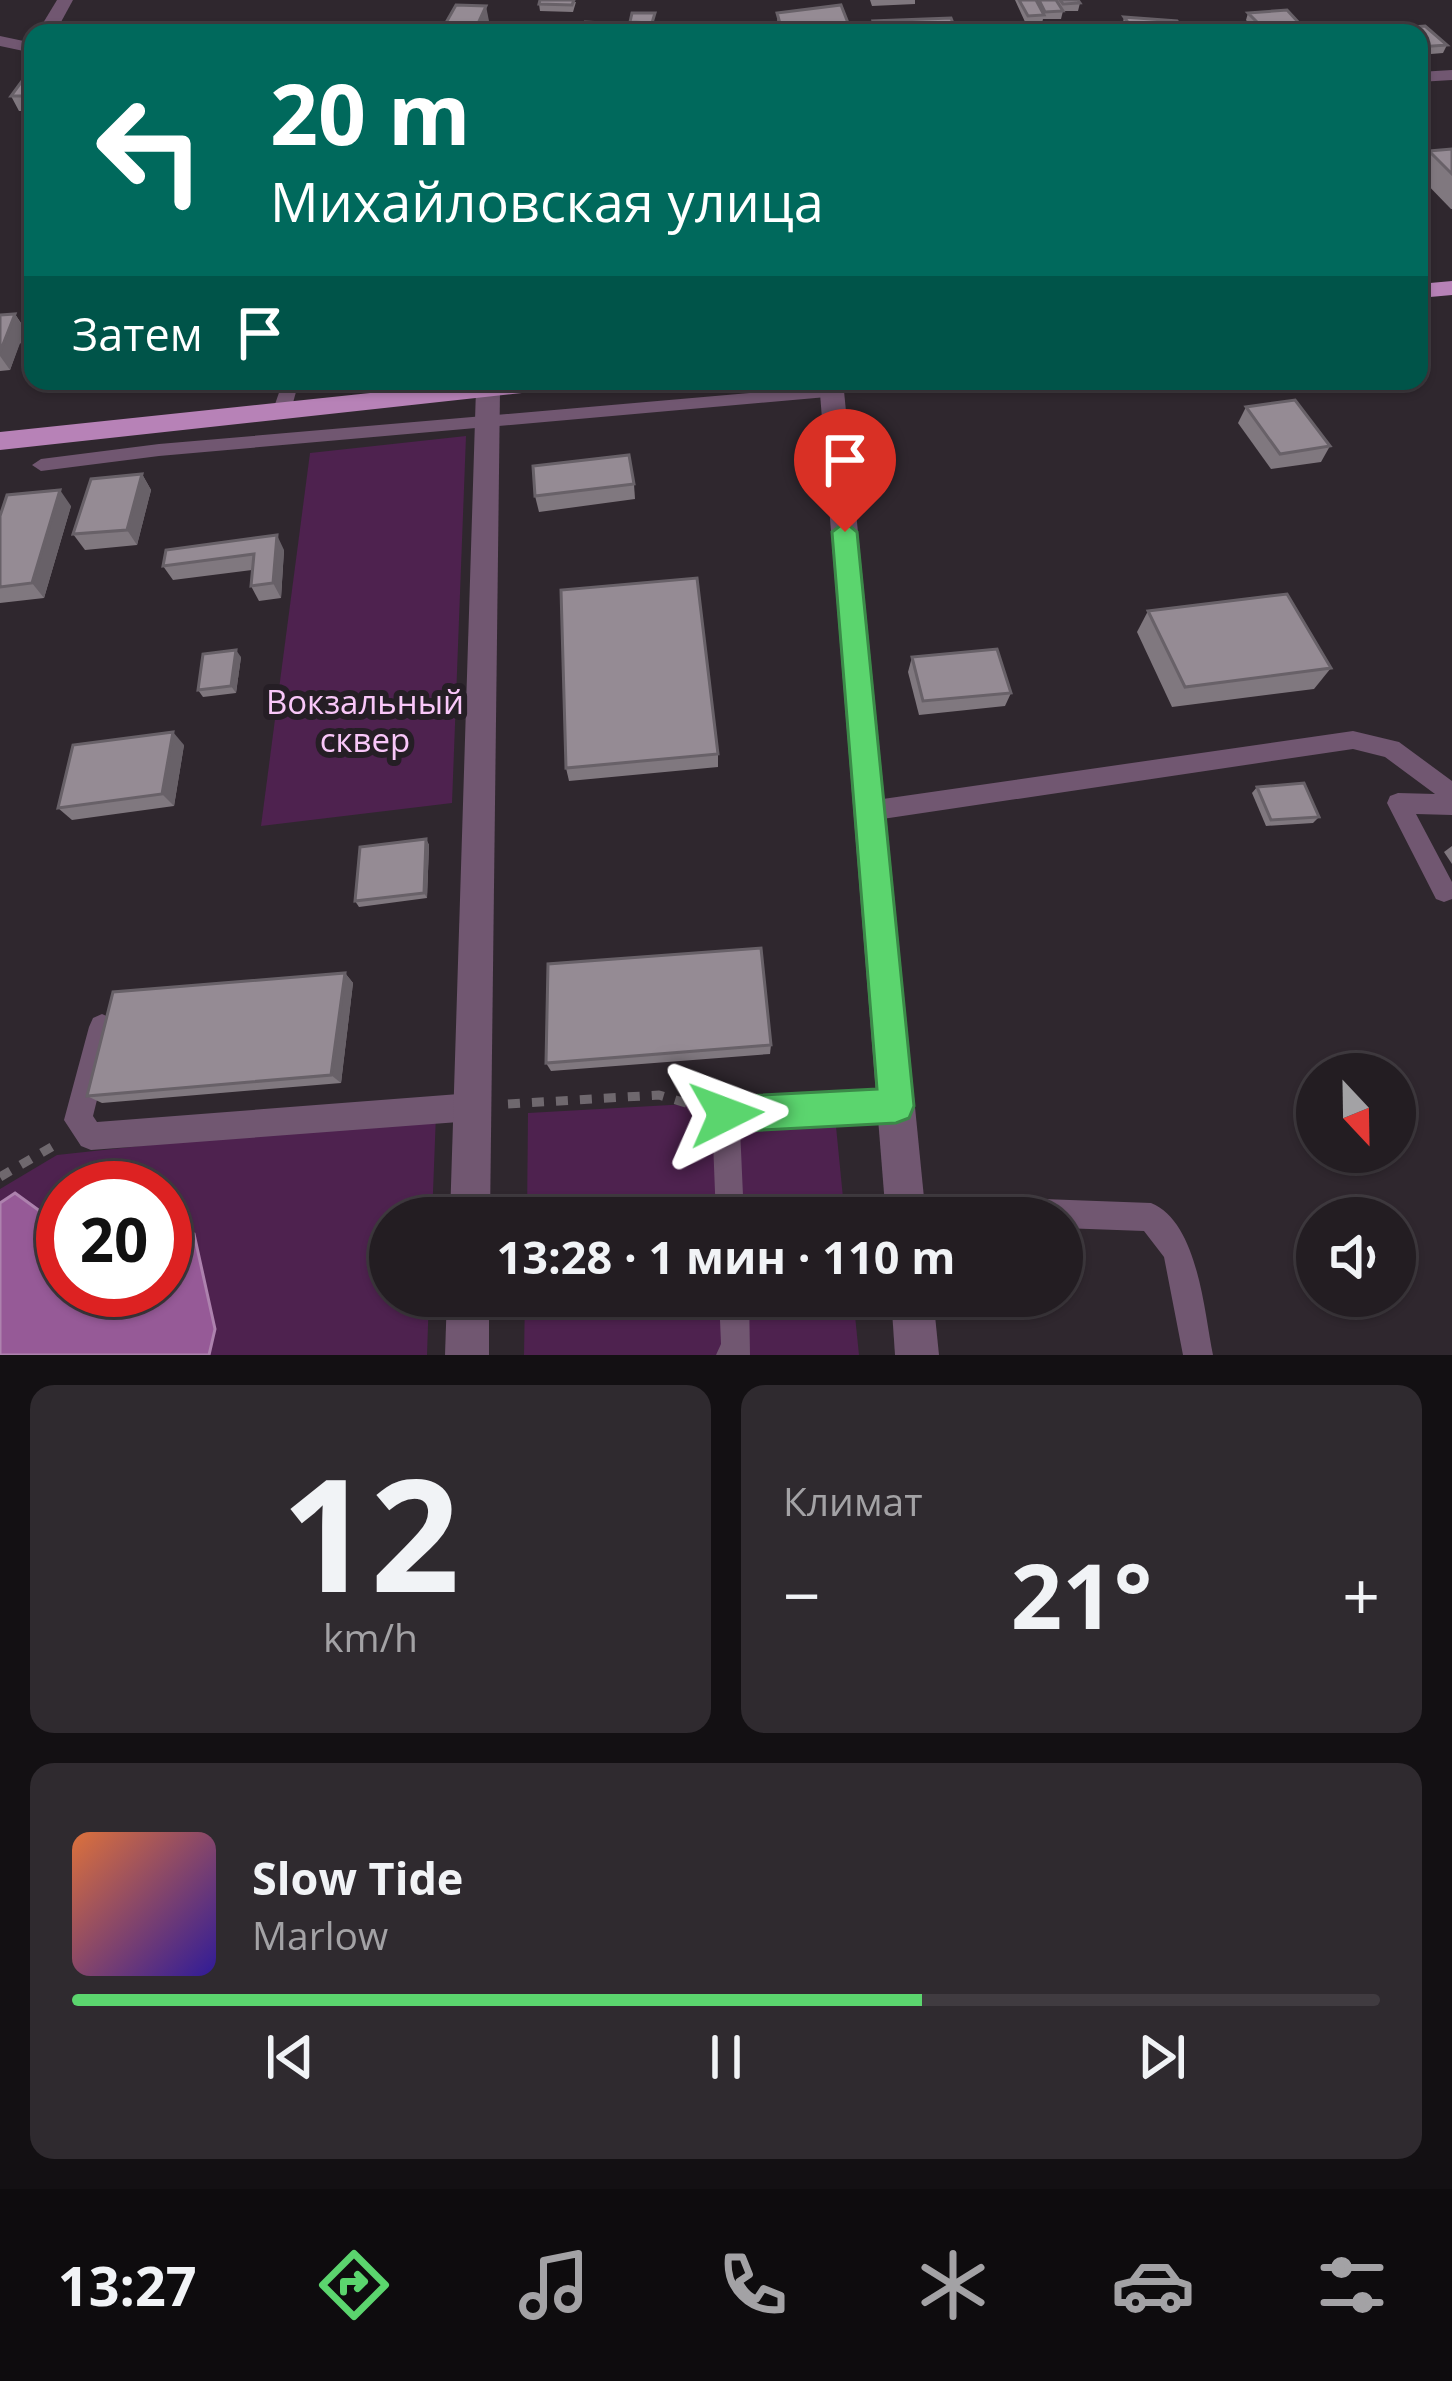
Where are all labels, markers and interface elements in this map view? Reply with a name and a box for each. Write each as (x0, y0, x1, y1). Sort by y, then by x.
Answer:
text: 20 m (270, 55, 470, 170)
icon: left (72, 72, 228, 228)
text: Михайловская улица (270, 164, 824, 238)
icon: arrive (227, 300, 293, 366)
text: Затем (72, 303, 203, 364)
pin (794, 409, 896, 532)
icon: arrive (812, 427, 878, 493)
park label: Вокзальный сквер (266, 679, 464, 762)
position arrow (663, 1051, 789, 1177)
north arrow (1296, 1053, 1416, 1173)
map controls (1296, 1053, 1416, 1317)
speed limit sign: 20 (36, 1161, 192, 1317)
button: sound (1296, 1197, 1416, 1317)
text: 13:28 · 1 мин · 110 m (497, 1226, 955, 1287)
text: 12 (281, 1425, 460, 1638)
text: Климат (783, 1474, 923, 1527)
text: 21° (1011, 1533, 1152, 1655)
text: − (783, 1549, 821, 1639)
text: + (1342, 1549, 1380, 1639)
text: km/h (323, 1610, 418, 1663)
text: Slow Tide (252, 1847, 463, 1908)
text: Marlow (252, 1908, 388, 1961)
icon: previous (257, 2024, 323, 2090)
icon: pause (693, 2024, 759, 2090)
icon: next (1129, 2024, 1195, 2090)
icon: directions (312, 2243, 396, 2327)
icon: music (512, 2243, 596, 2327)
icon: phone (711, 2243, 795, 2327)
icon: climate (911, 2243, 995, 2327)
icon: car (1111, 2243, 1195, 2327)
icon: filters (1310, 2243, 1394, 2327)
text: 13:27 (58, 2248, 197, 2322)

